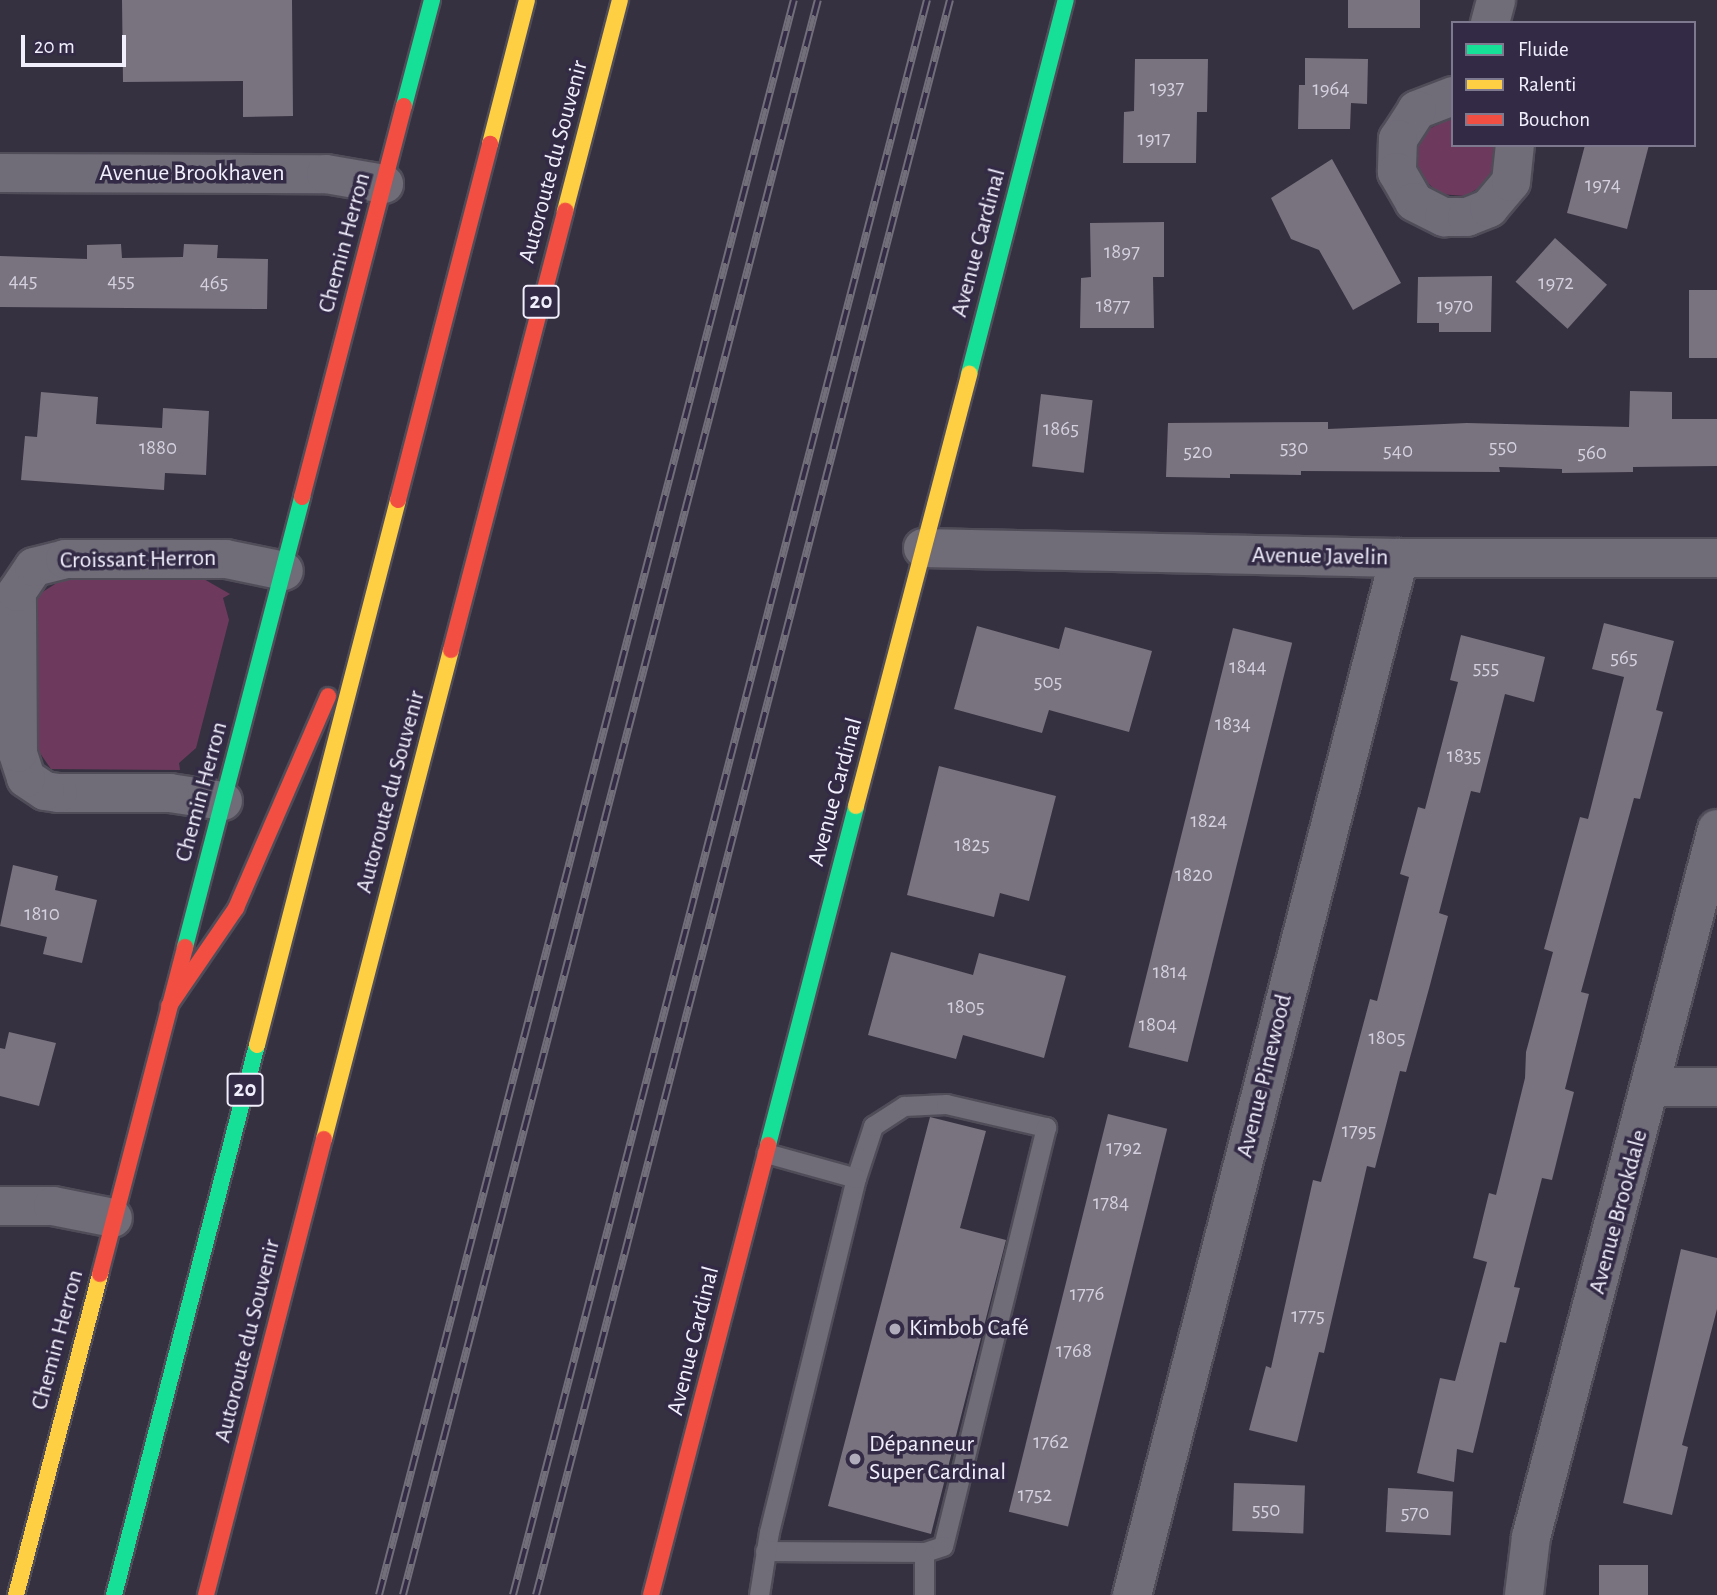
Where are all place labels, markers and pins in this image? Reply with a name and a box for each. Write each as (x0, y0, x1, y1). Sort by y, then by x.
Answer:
place label: Kimbob Café (909, 1315, 1029, 1343)
marker: Kimbob Café (887, 1321, 903, 1337)
place label: Dépanneur Super Cardinal (869, 1431, 1006, 1487)
marker: Dépanneur Super Cardinal (847, 1451, 863, 1467)

